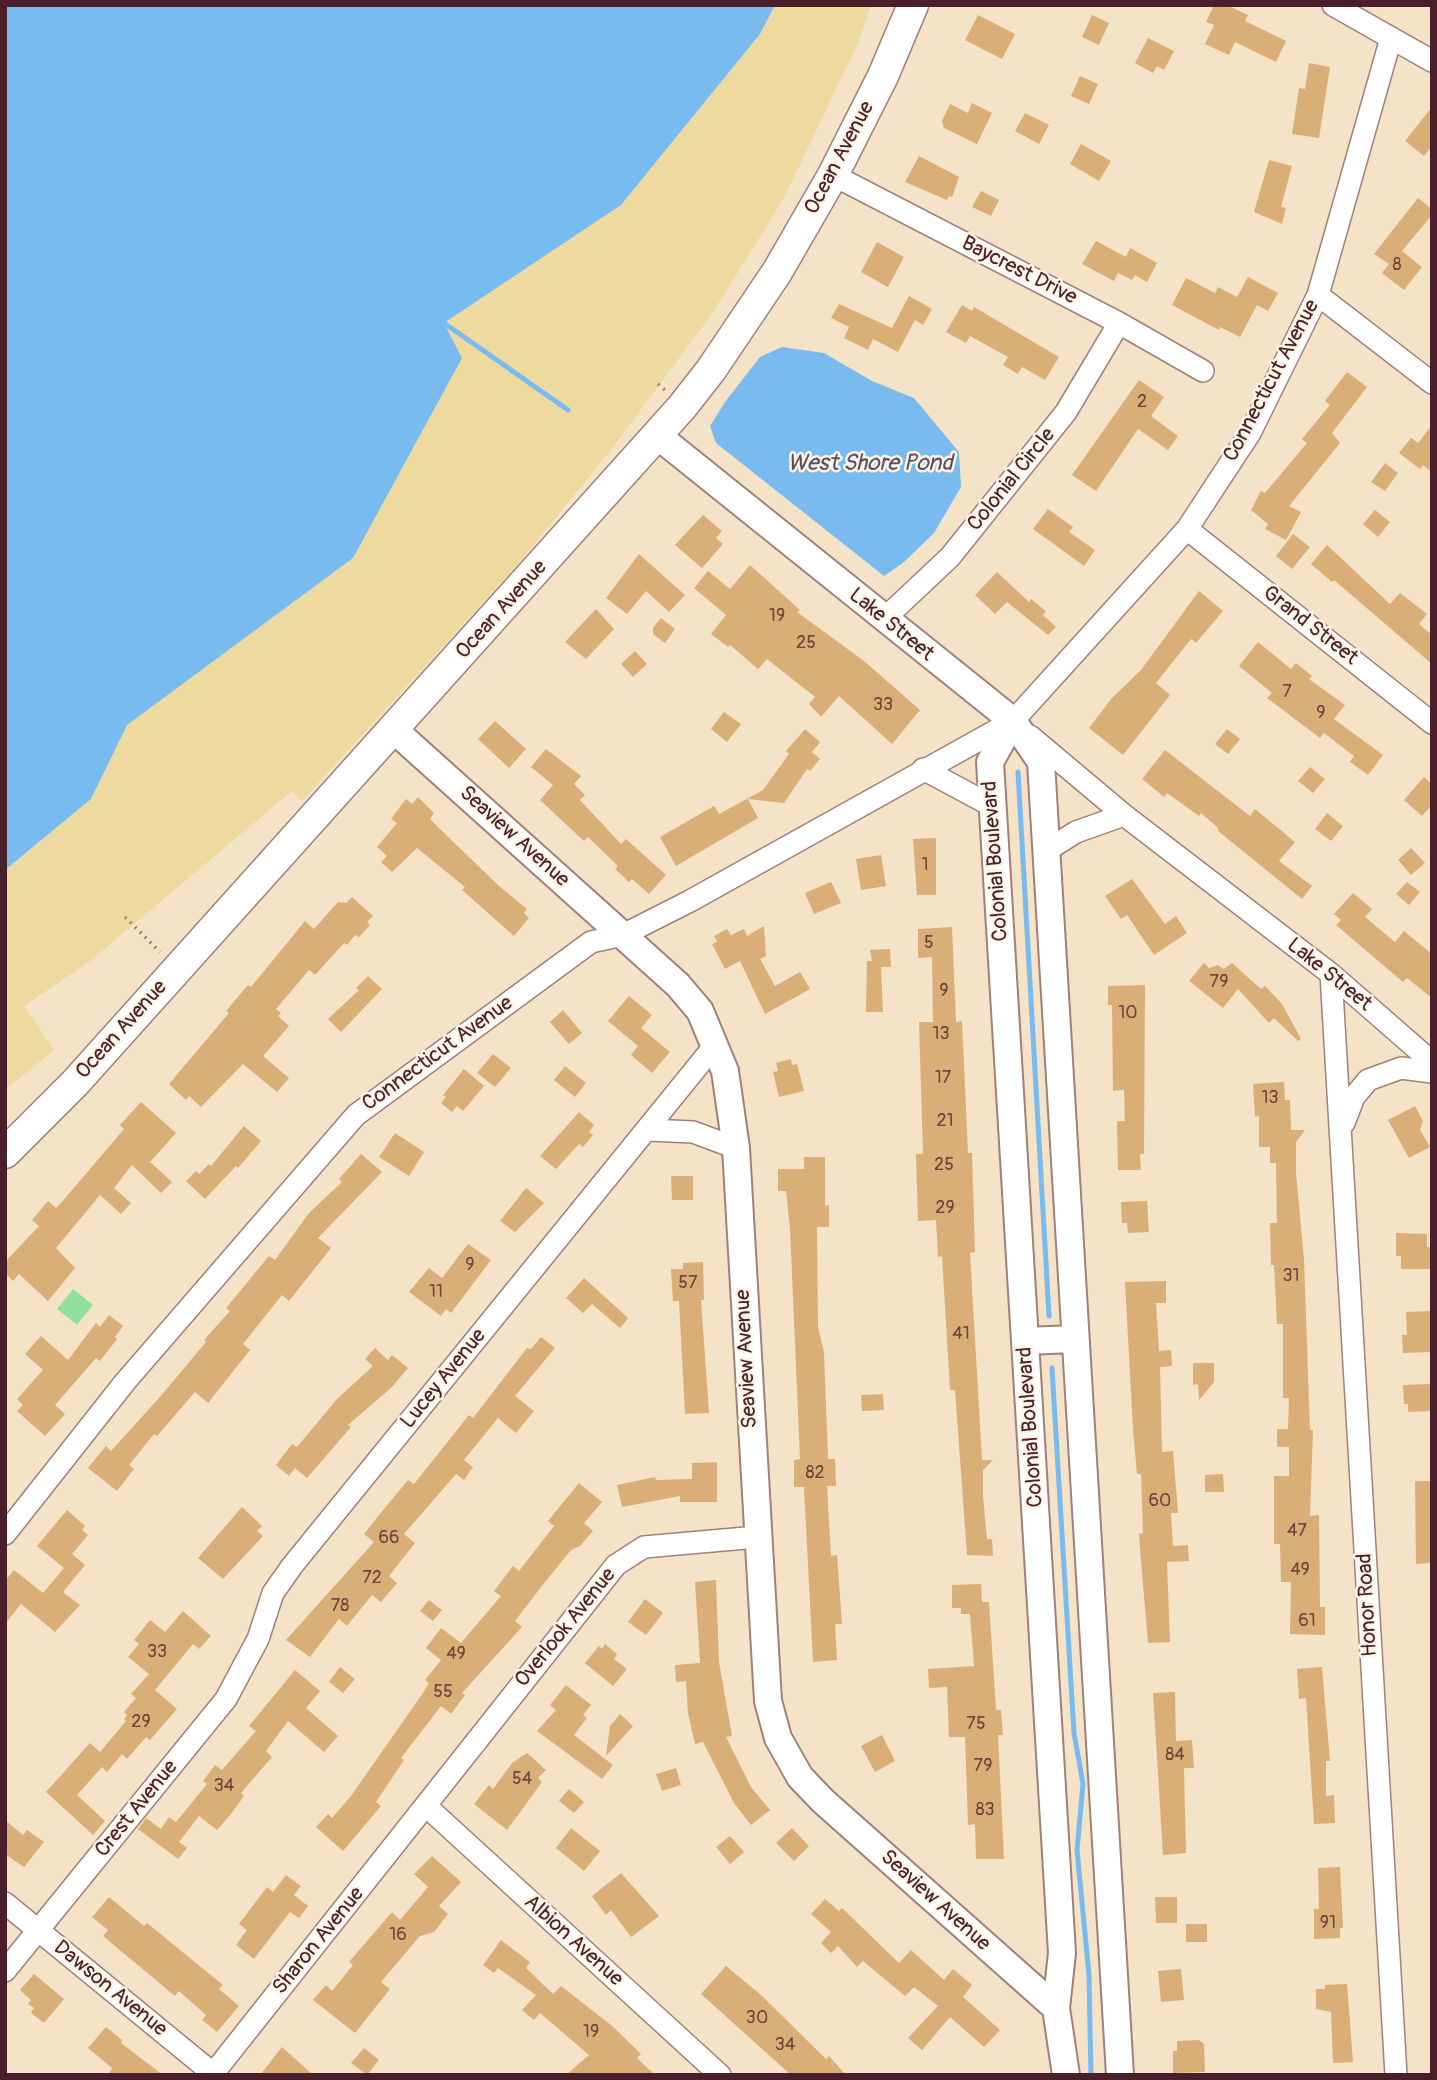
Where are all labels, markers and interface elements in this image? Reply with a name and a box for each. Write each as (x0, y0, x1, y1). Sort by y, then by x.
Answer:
street label: Ocean Avenue (800, 97, 880, 219)
street label: Baycrest Drive (957, 231, 1081, 311)
house number: 8 (1392, 254, 1402, 276)
street label: Connecticut Avenue (1219, 296, 1325, 466)
house number: 2 (1137, 391, 1147, 413)
street label: Colonial Circle (963, 423, 1061, 537)
water label: West Shore Pond (787, 450, 953, 478)
street label: Ocean Avenue (451, 555, 553, 665)
street label: Grand Street (1257, 581, 1363, 671)
street label: Lake Street (843, 583, 939, 667)
house number: 19 (769, 605, 785, 627)
house number: 25 (796, 632, 816, 654)
house number: 7 (1282, 681, 1292, 703)
house number: 33 (873, 694, 893, 716)
house number: 9 (1316, 702, 1326, 724)
street label: Colonial Boulevard (978, 780, 1014, 942)
street label: Seaview Avenue (454, 781, 574, 893)
house number: 1 (921, 854, 929, 876)
house number: 5 (924, 932, 934, 954)
street label: Lake Street (1281, 933, 1377, 1017)
house number: 79 (1210, 971, 1228, 993)
street label: Ocean Avenue (71, 975, 173, 1085)
house number: 9 (939, 980, 949, 1002)
street label: Connecticut Avenue (358, 991, 518, 1117)
house number: 10 (1118, 1002, 1138, 1024)
house number: 13 (932, 1023, 950, 1045)
house number: 17 (935, 1067, 951, 1089)
house number: 13 (1261, 1087, 1279, 1109)
house number: 21 (936, 1110, 954, 1132)
house number: 25 (934, 1154, 954, 1176)
house number: 29 (935, 1197, 955, 1219)
house number: 9 (465, 1254, 475, 1276)
house number: 31 (1282, 1265, 1300, 1287)
house number: 57 (678, 1272, 698, 1294)
house number: 11 (429, 1281, 443, 1303)
street label: Seaview Avenue (731, 1289, 763, 1429)
house number: 41 (952, 1323, 970, 1345)
street label: Lucey Avenue (396, 1324, 492, 1434)
street label: Colonial Boulevard (1013, 1346, 1049, 1508)
house number: 82 (805, 1462, 825, 1484)
house number: 60 (1149, 1490, 1171, 1512)
house number: 47 (1287, 1520, 1307, 1542)
house number: 66 (379, 1527, 399, 1549)
street label: Honor Road (1353, 1553, 1383, 1657)
house number: 49 (1290, 1559, 1310, 1581)
street label: Overlook Avenue (510, 1563, 622, 1693)
house number: 72 (362, 1567, 382, 1589)
house number: 78 (331, 1595, 349, 1617)
house number: 61 (1298, 1610, 1316, 1632)
house number: 33 (147, 1641, 167, 1663)
house number: 49 (446, 1643, 466, 1665)
house number: 55 (433, 1681, 453, 1703)
house number: 29 (131, 1711, 151, 1733)
house number: 75 (966, 1713, 986, 1735)
house number: 84 (1165, 1744, 1185, 1766)
street label: Crest Avenue (90, 1755, 184, 1863)
house number: 79 (974, 1755, 992, 1777)
house number: 54 (512, 1768, 532, 1790)
house number: 34 (214, 1775, 234, 1797)
house number: 83 (975, 1799, 995, 1821)
street label: Seaview Avenue (875, 1845, 995, 1957)
street label: Sharon Avenue (268, 1882, 370, 2000)
street label: Albion Avenue (518, 1890, 628, 1992)
house number: 91 (1320, 1912, 1336, 1934)
house number: 16 (389, 1924, 407, 1946)
street label: Dawson Avenue (48, 1936, 172, 2042)
house number: 30 (746, 2007, 768, 2029)
house number: 19 (583, 2021, 599, 2043)
house number: 34 (775, 2034, 795, 2056)

